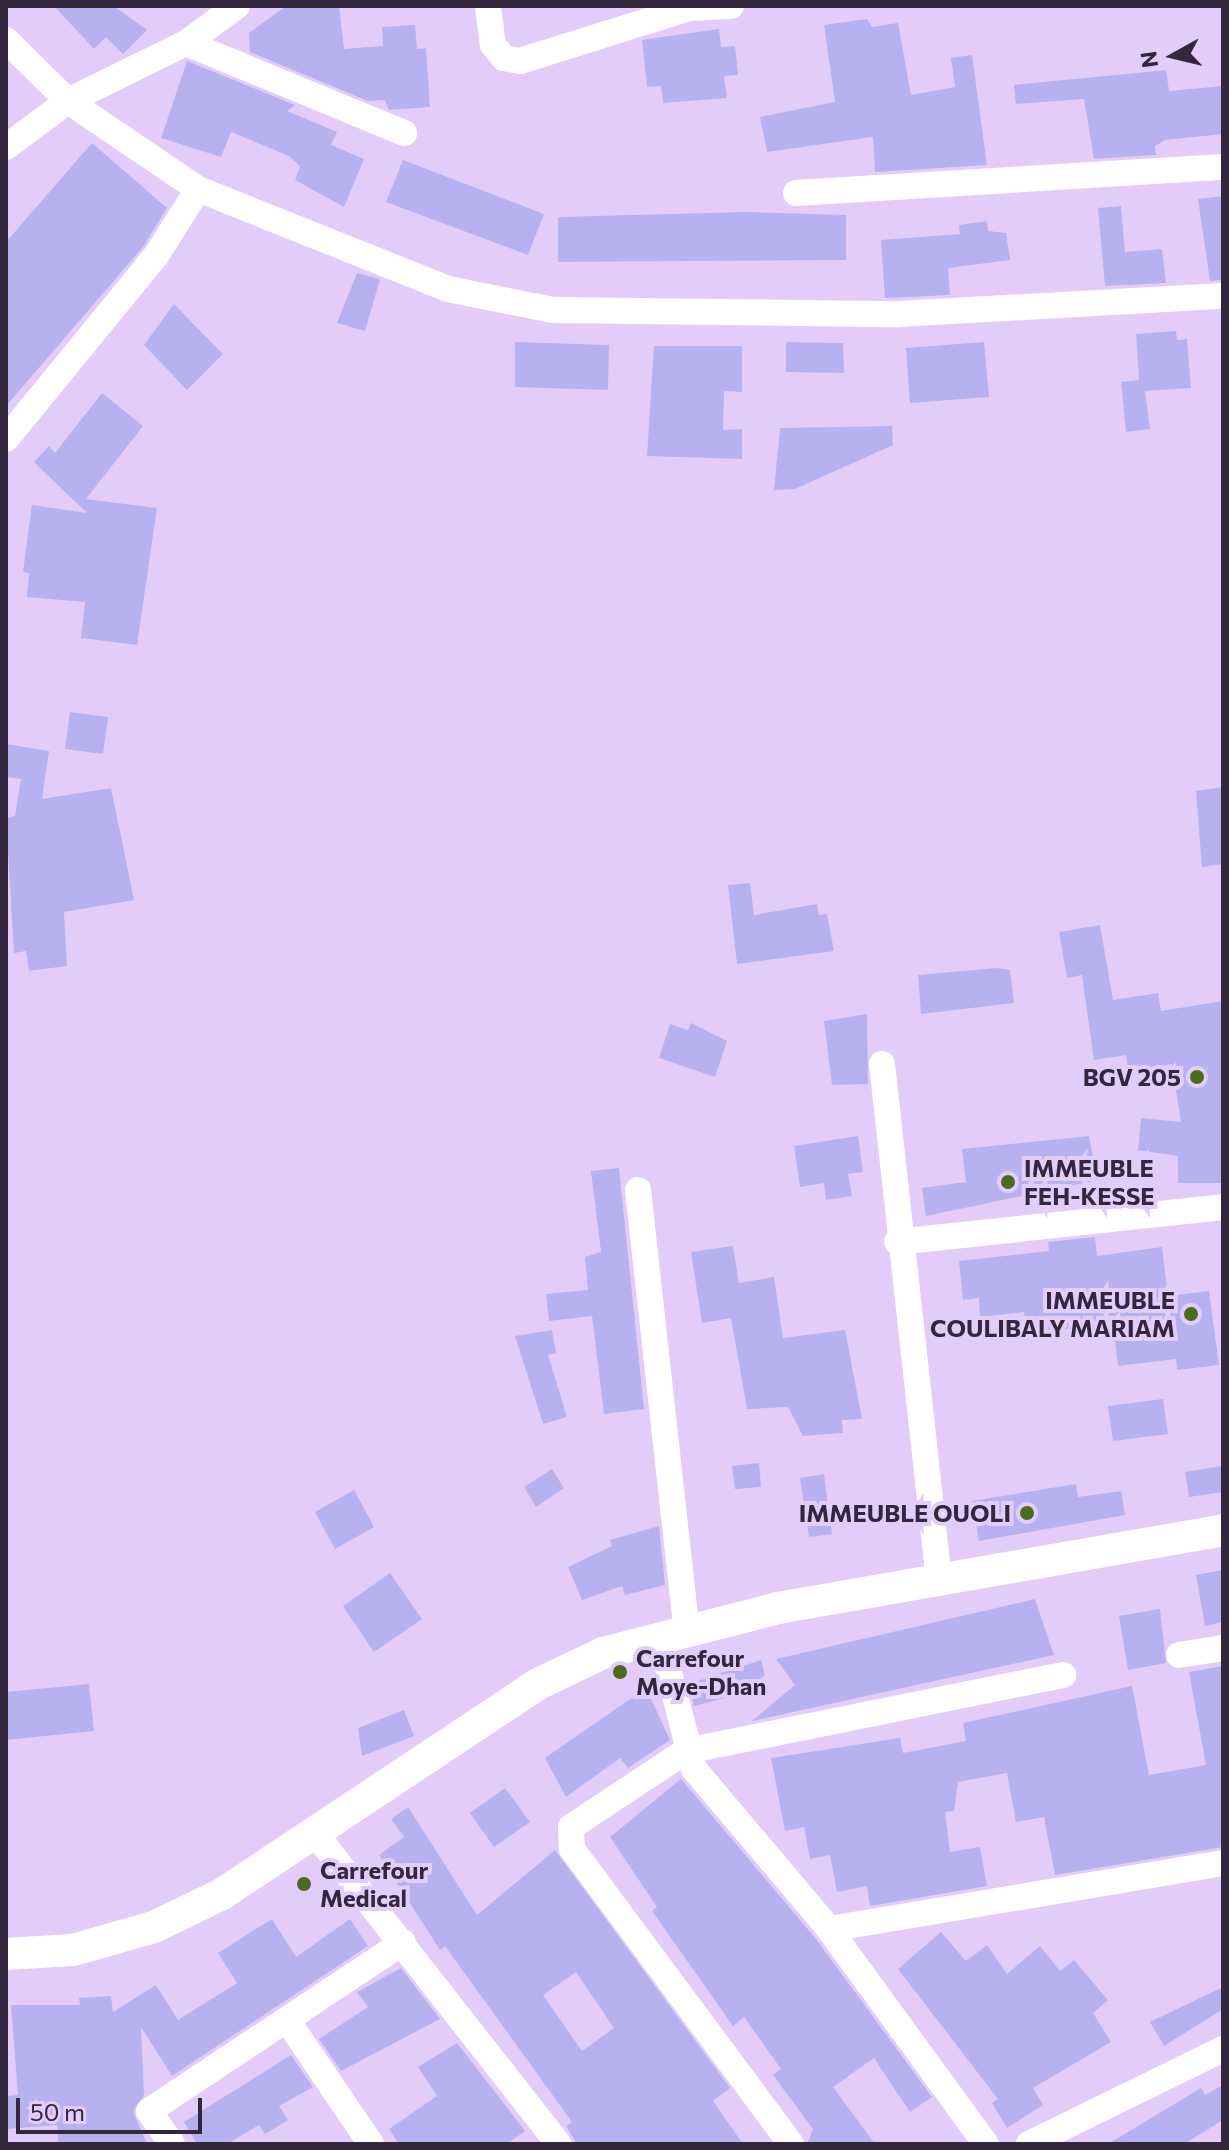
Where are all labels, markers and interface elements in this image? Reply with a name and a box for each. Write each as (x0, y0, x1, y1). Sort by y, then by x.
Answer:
north arrow (1133, 16, 1213, 96)
text: N (1134, 49, 1163, 69)
place label: BGV 205 (1083, 1063, 1181, 1091)
marker: BGV 205 (1188, 1068, 1206, 1086)
place label: IMMEUBLE FEH-KESSE (1024, 1154, 1155, 1210)
marker: IMMEUBLE FEH-KESSE (999, 1173, 1017, 1191)
place label: IMMEUBLE COULIBALY MARIAM (930, 1286, 1175, 1342)
marker: IMMEUBLE COULIBALY MARIAM (1182, 1305, 1200, 1323)
place label: IMMEUBLE OUOLI (799, 1499, 1011, 1527)
marker: IMMEUBLE OUOLI (1018, 1504, 1036, 1522)
place label: Carrefour Moye-Dhan (636, 1644, 766, 1700)
marker: Carrefour Moye-Dhan (611, 1663, 629, 1681)
place label: Carrefour Medical (320, 1856, 428, 1912)
marker: Carrefour Medical (295, 1875, 313, 1893)
scale bar (20, 2082, 206, 2132)
text: 50 m (30, 2097, 85, 2126)

